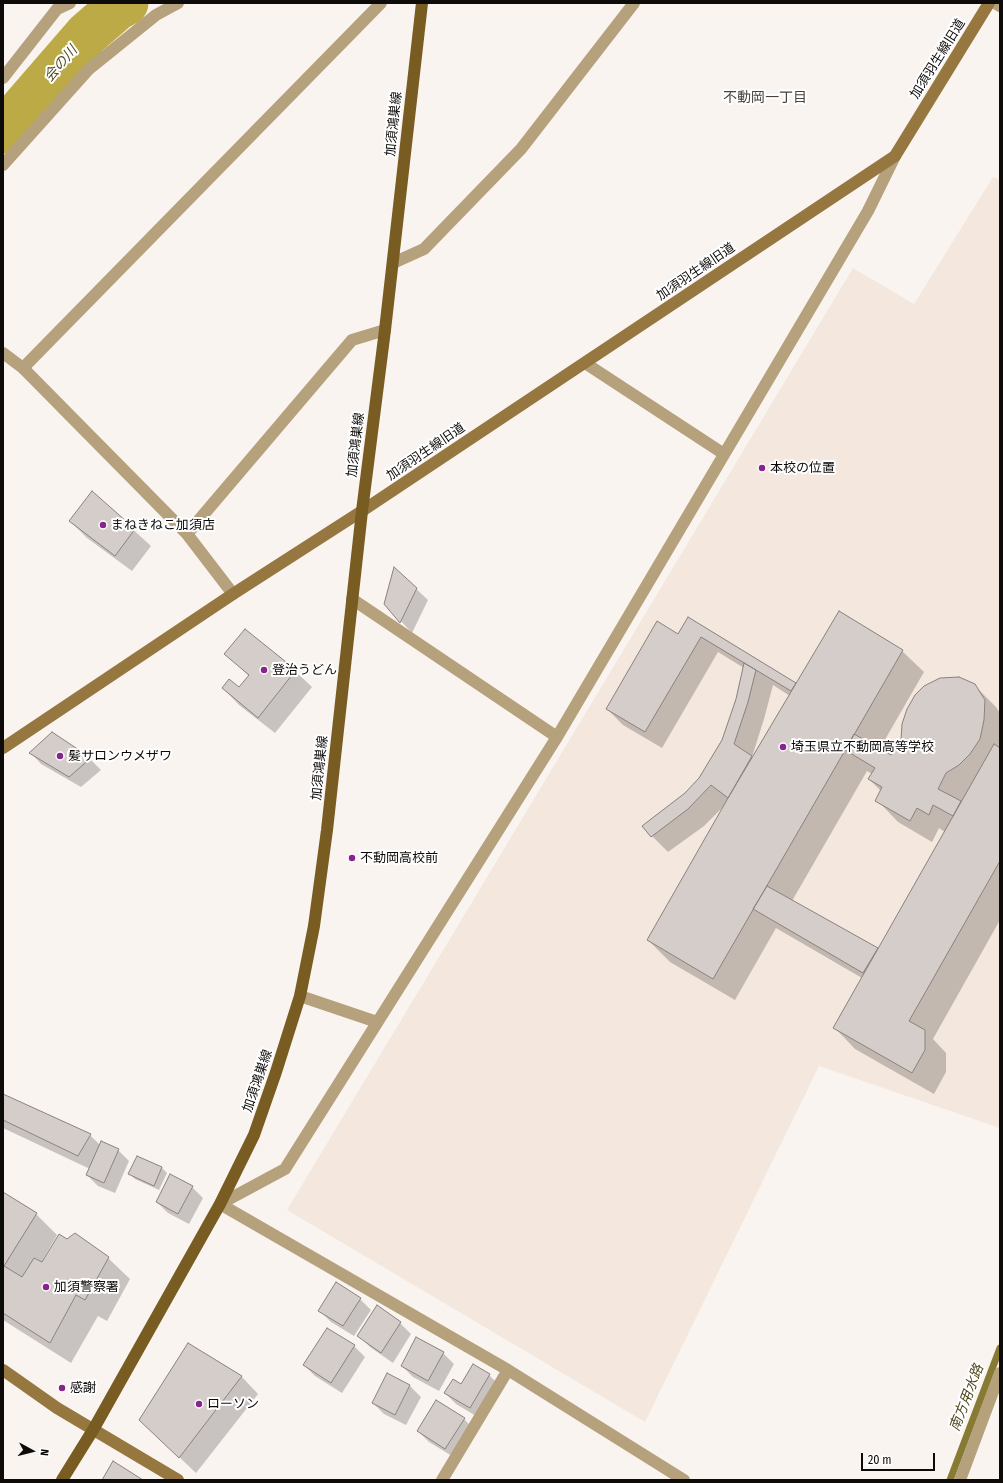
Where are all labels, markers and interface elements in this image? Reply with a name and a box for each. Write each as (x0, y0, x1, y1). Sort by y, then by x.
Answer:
street label: 加須羽生線旧道 (907, 16, 969, 102)
water label: 会の川 (41, 43, 81, 85)
district label: 不動岡一丁目 (723, 90, 807, 106)
street label: 加須鴻巣線 (383, 91, 405, 157)
street label: 加須羽生線旧道 (654, 240, 738, 304)
street label: 加須鴻巣線 (344, 412, 368, 478)
street label: 加須羽生線旧道 (384, 420, 468, 484)
place label: 本校の位置 (770, 460, 835, 476)
marker: 本校の位置 (757, 463, 767, 473)
place label: まねきねこ加須店 (111, 517, 215, 533)
marker: まねきねこ加須店 (98, 520, 108, 530)
place label: 登治うどん (272, 662, 337, 678)
marker: 登治うどん (259, 665, 269, 675)
street label: 加須鴻巣線 (309, 735, 331, 801)
place label: 埼玉県立不動岡高等学校 (791, 739, 934, 755)
marker: 埼玉県立不動岡高等学校 (778, 742, 788, 752)
place label: 髪サロンウメザワ (68, 748, 172, 764)
marker: 髪サロンウメザワ (55, 751, 65, 761)
place label: 不動岡高校前 (360, 850, 438, 866)
marker: 不動岡高校前 (347, 853, 357, 863)
street label: 加須鴻巣線 (240, 1048, 276, 1114)
place label: 加須警察署 (54, 1279, 119, 1295)
marker: 加須警察署 (41, 1282, 51, 1292)
water label: 南方用水路 (947, 1362, 987, 1434)
place label: 感謝 (70, 1380, 96, 1396)
marker: 感謝 (57, 1383, 67, 1393)
place label: ローソン (207, 1396, 259, 1412)
marker: ローソン (194, 1399, 204, 1409)
north arrow (12, 1431, 52, 1471)
scale bar (863, 1445, 937, 1471)
text: N (38, 1448, 51, 1457)
text: 20 m (868, 1453, 892, 1467)

